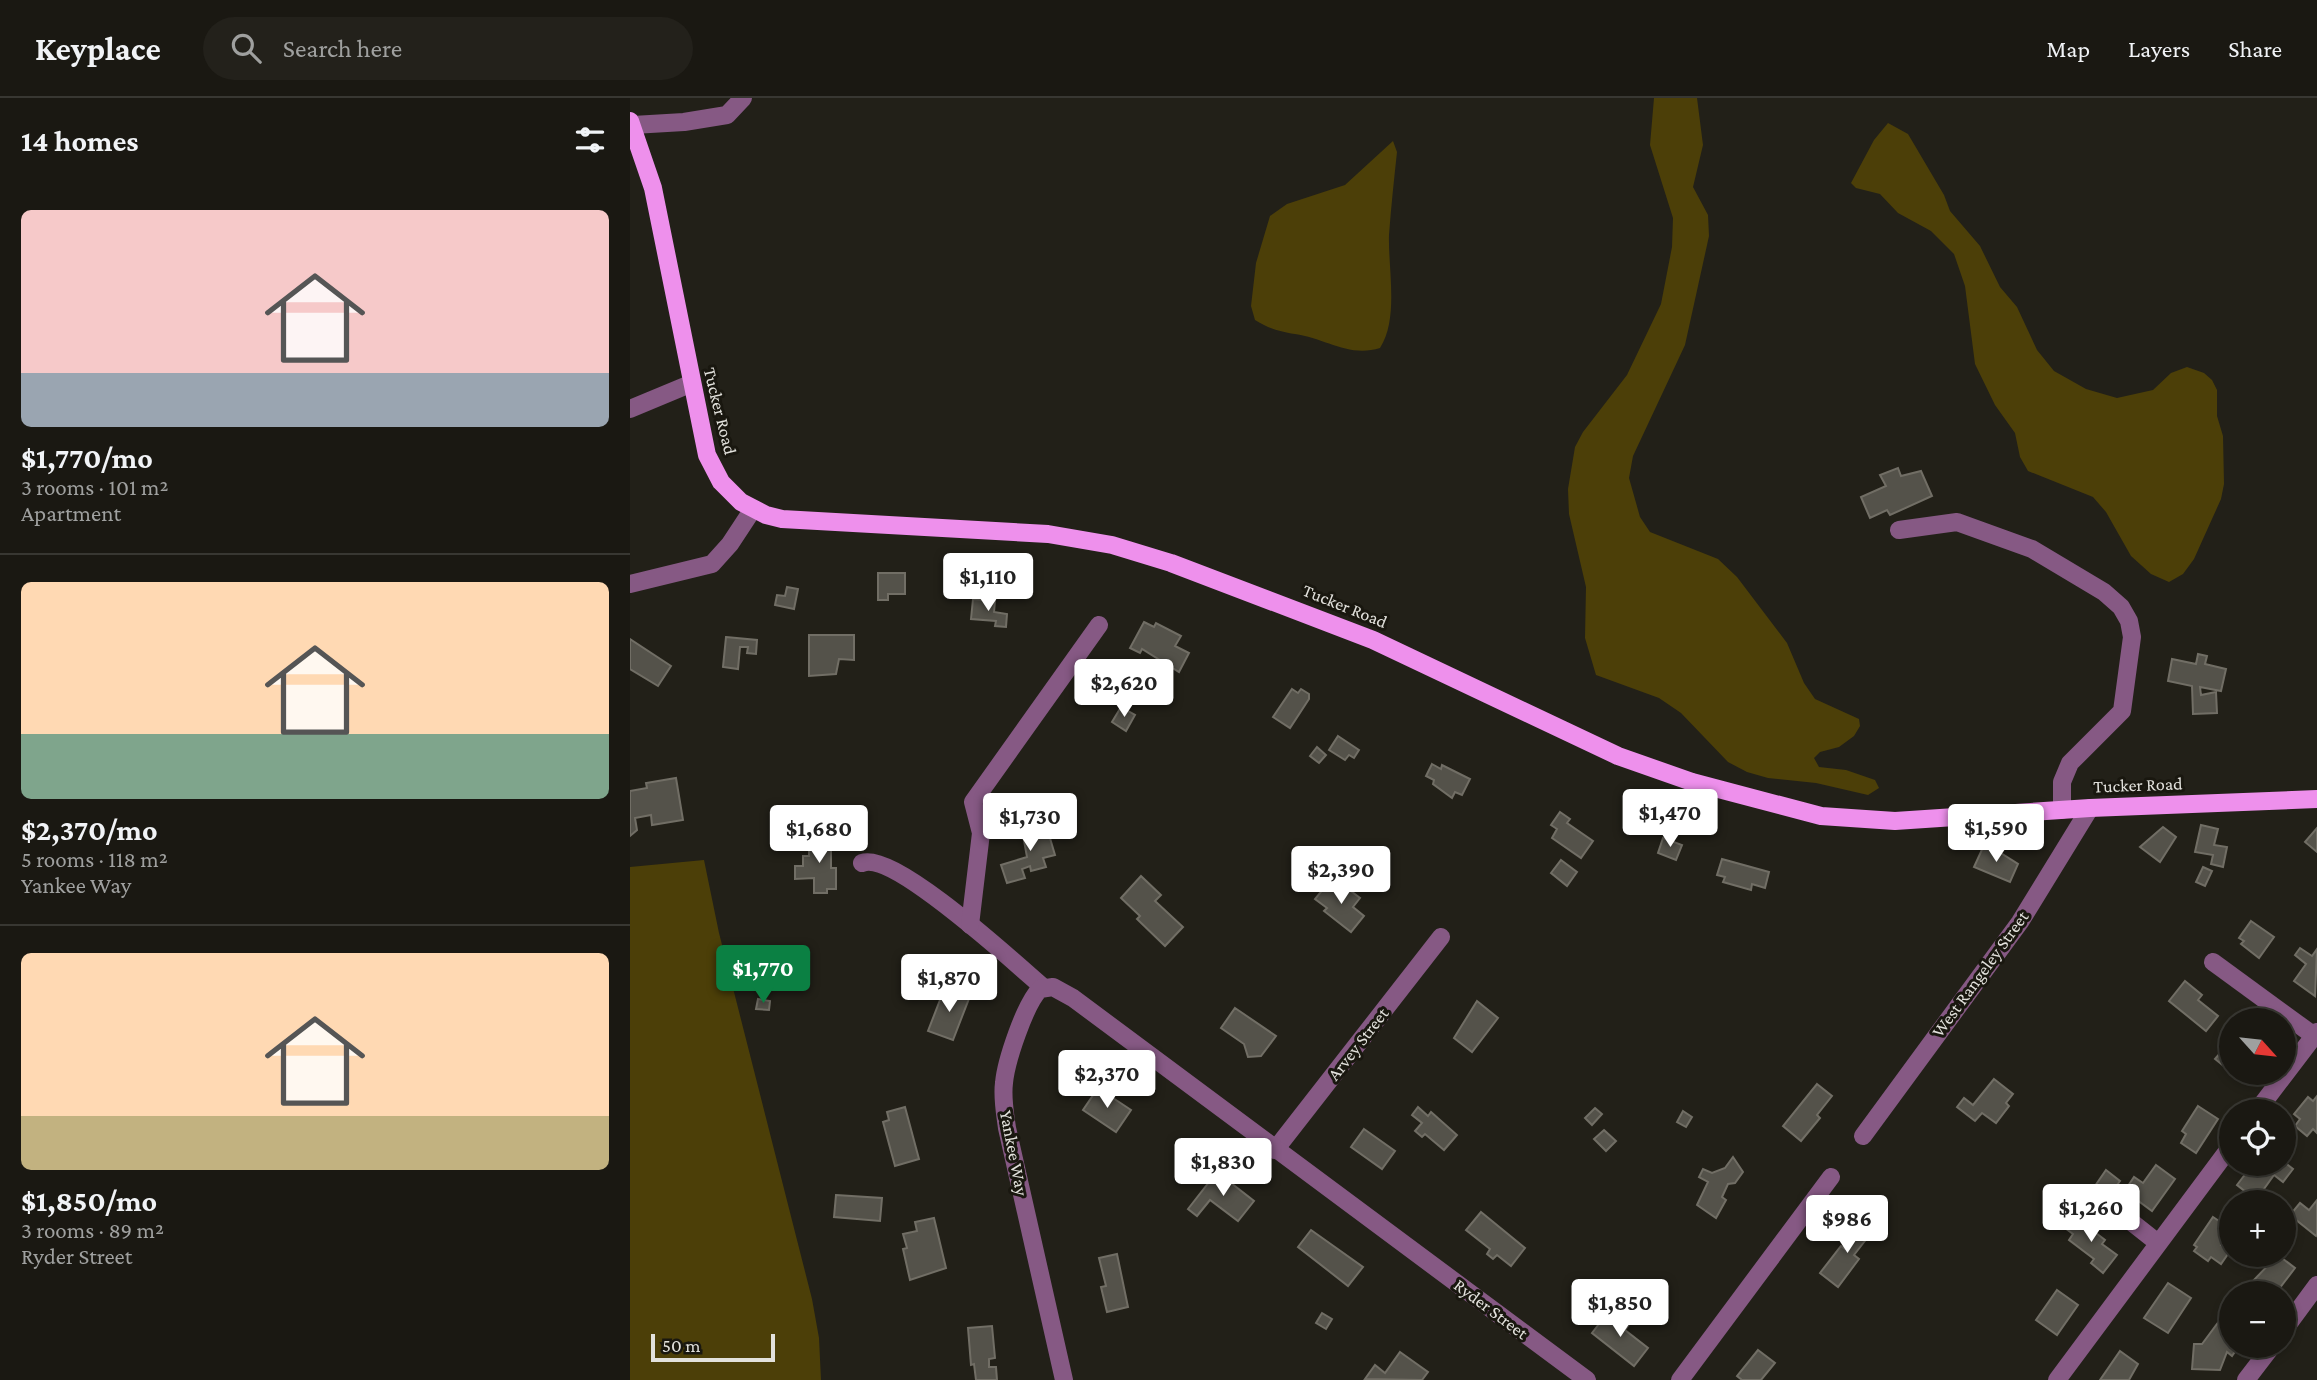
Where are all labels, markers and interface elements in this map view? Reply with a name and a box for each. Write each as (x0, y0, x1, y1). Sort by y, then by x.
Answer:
search box (203, 17, 693, 80)
icon: search (227, 29, 265, 67)
text: Keyplace (35, 30, 161, 67)
text: Search here (283, 34, 402, 63)
text: Map (2046, 35, 2090, 62)
text: Layers (2128, 35, 2190, 62)
text: Share (2228, 35, 2282, 62)
icon: filters (571, 121, 609, 159)
text: 14 homes (21, 124, 139, 157)
icon: home (252, 255, 378, 381)
street label: Tucker Road (699, 365, 741, 457)
text: $1,770/mo (21, 441, 153, 474)
text: 3 rooms · 101 m² (21, 474, 168, 500)
text: Apartment (21, 500, 121, 526)
pin: $1,110 (931, 554, 1045, 613)
text: $1,110 (959, 563, 1017, 589)
street label: Tucker Road (1300, 580, 1391, 632)
icon: home (252, 627, 378, 753)
pin: $2,620 (1067, 660, 1181, 719)
text: $2,620 (1090, 669, 1158, 695)
street label: Tucker Road (2093, 773, 2183, 797)
pin: $1,470 (1613, 790, 1727, 849)
pin: $1,730 (973, 794, 1087, 853)
text: $1,470 (1639, 799, 1701, 825)
text: $1,730 (999, 803, 1061, 829)
pin: $1,590 (1939, 804, 2053, 864)
pin: $1,680 (762, 806, 876, 865)
text: $2,370/mo (21, 813, 158, 846)
text: $1,590 (1964, 814, 2028, 840)
text: $1,680 (786, 815, 852, 841)
text: 5 rooms · 118 m² (21, 846, 168, 872)
pin: $2,390 (1284, 846, 1398, 906)
text: $2,390 (1307, 856, 1375, 882)
text: Yankee Way (21, 872, 131, 898)
street label: West Rangeley Street (1928, 906, 2033, 1041)
pin: $1,770 (706, 946, 820, 1005)
pin: $1,870 (892, 954, 1006, 1014)
text: $1,770 (732, 955, 794, 981)
text: $1,870 (917, 964, 981, 990)
icon: home (252, 998, 378, 1124)
street label: Arvey Street (1323, 1003, 1393, 1084)
north arrow (2219, 1008, 2296, 1085)
map controls (2219, 1008, 2296, 1358)
pin: $2,370 (1050, 1051, 1164, 1110)
text: $2,370 (1074, 1060, 1140, 1086)
button: locate (2219, 1099, 2296, 1176)
street label: Yankee Way (996, 1109, 1032, 1198)
pin: $1,830 (1166, 1138, 1280, 1198)
text: $1,830 (1191, 1148, 1255, 1174)
text: $1,850/mo (21, 1184, 157, 1217)
pin: $1,260 (2034, 1184, 2148, 1244)
button: + (2219, 1190, 2296, 1267)
text: $1,260 (2059, 1194, 2123, 1220)
pin: $986 (1806, 1196, 1888, 1255)
text: $986 (1822, 1205, 1872, 1231)
text: 3 rooms · 89 m² (21, 1217, 164, 1243)
text: Ryder Street (21, 1243, 132, 1269)
street label: Ryder Street (1450, 1275, 1533, 1344)
pin: $1,850 (1563, 1280, 1677, 1339)
button: − (2219, 1281, 2296, 1358)
text: $1,850 (1588, 1289, 1653, 1315)
scale bar (651, 1331, 775, 1363)
text: 50 m (662, 1335, 701, 1356)

